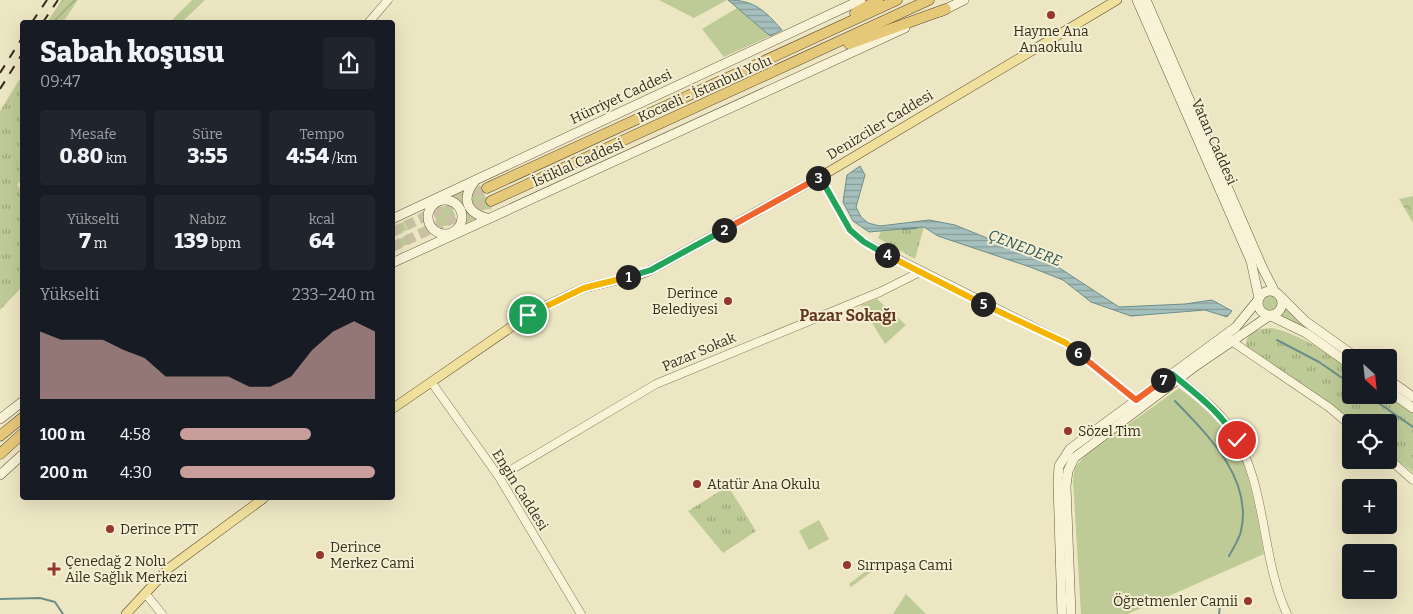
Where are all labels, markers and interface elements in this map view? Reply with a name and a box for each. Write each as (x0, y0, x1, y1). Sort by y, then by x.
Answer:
marker: Hayme Ana Anaokulu (1045, 9, 1057, 21)
place label: Hayme Ana Anaokulu (1013, 23, 1089, 56)
text: Sabah koşusu (40, 36, 224, 69)
button: share (323, 37, 375, 89)
street label: Kocaeli - İstanbul Yolu (635, 52, 775, 126)
street label: Hürriyet Caddesi (568, 66, 674, 128)
text: 09:47 (40, 72, 80, 91)
street label: Denizciler Caddesi (824, 87, 936, 163)
street label: Vatan Caddesi (1188, 97, 1240, 187)
text: Mesafe (70, 126, 116, 143)
text: Süre (192, 126, 223, 143)
text: Tempo (299, 126, 344, 143)
street label: İstiklal Caddesi (530, 135, 626, 191)
text: 0.80 (60, 143, 103, 169)
text: 3:55 (187, 143, 228, 169)
text: 4:54 (286, 143, 329, 169)
text: km (103, 150, 127, 167)
text: /km (329, 150, 357, 167)
pin: 3 (806, 166, 830, 190)
text: 3 (814, 170, 823, 187)
text: Yükselti (67, 211, 119, 228)
text: Nabız (189, 211, 226, 228)
text: kcal (309, 211, 335, 228)
pin: 2 (712, 218, 736, 242)
text: 2 (721, 222, 728, 239)
water label: ÇENEDERE (986, 226, 1064, 270)
text: 7 (79, 228, 91, 254)
text: 139 (174, 228, 208, 254)
text: 64 (309, 228, 335, 254)
text: m (91, 235, 107, 252)
text: bpm (208, 235, 241, 252)
pin: 4 (874, 242, 900, 268)
text: 4 (883, 247, 892, 264)
pin: 1 (616, 264, 640, 290)
text: 1 (625, 269, 632, 286)
text: Yükselti (40, 285, 100, 304)
text: 233–240 m (292, 285, 375, 304)
place label: Derince Belediyesi (652, 285, 718, 318)
pin: 5 (970, 292, 996, 316)
pin (507, 294, 549, 336)
marker: Derince Belediyesi (722, 295, 734, 307)
text: 5 (980, 296, 987, 313)
icon: arrive (514, 301, 542, 329)
district label: Pazar Sokağı (800, 306, 896, 325)
street label: Pazar Sokak (660, 329, 738, 375)
pin: 6 (1066, 340, 1090, 366)
text: 6 (1074, 345, 1083, 362)
north arrow (1342, 349, 1398, 404)
map controls (1342, 349, 1397, 599)
pin: 7 (1150, 368, 1176, 392)
text: 7 (1160, 372, 1167, 389)
button: locate (1342, 414, 1397, 469)
pin (1216, 419, 1258, 461)
place label: Sözel Tim (1078, 423, 1142, 440)
text: 100 m (40, 425, 85, 444)
text: 4:58 (120, 425, 151, 444)
marker: Sözel Tim (1062, 425, 1074, 437)
icon: check (1223, 426, 1251, 454)
street label: Engin Caddesi (488, 446, 552, 534)
text: 200 m (40, 463, 87, 482)
text: 4:30 (120, 463, 152, 482)
place label: Atatür Ana Okulu (707, 476, 821, 493)
marker: Atatür Ana Okulu (691, 478, 703, 490)
button: + (1342, 479, 1397, 534)
place label: Derince PTT (120, 521, 198, 538)
marker: Derince PTT (104, 523, 116, 535)
place label: Derince Merkez Cami (330, 539, 414, 572)
button: − (1342, 544, 1397, 599)
marker: Derince Merkez Cami (314, 549, 326, 561)
place label: Çenedağ 2 Nolu Aile Sağlık Merkezi (65, 553, 187, 586)
place label: Sırrıpaşa Cami (857, 557, 953, 574)
marker: Sırrıpaşa Cami (841, 559, 853, 571)
marker: Çenedağ 2 Nolu Aile Sağlık Merkezi (47, 562, 61, 576)
place label: Öğretmenler Camii (1113, 593, 1238, 610)
marker: Öğretmenler Camii (1242, 595, 1254, 607)

